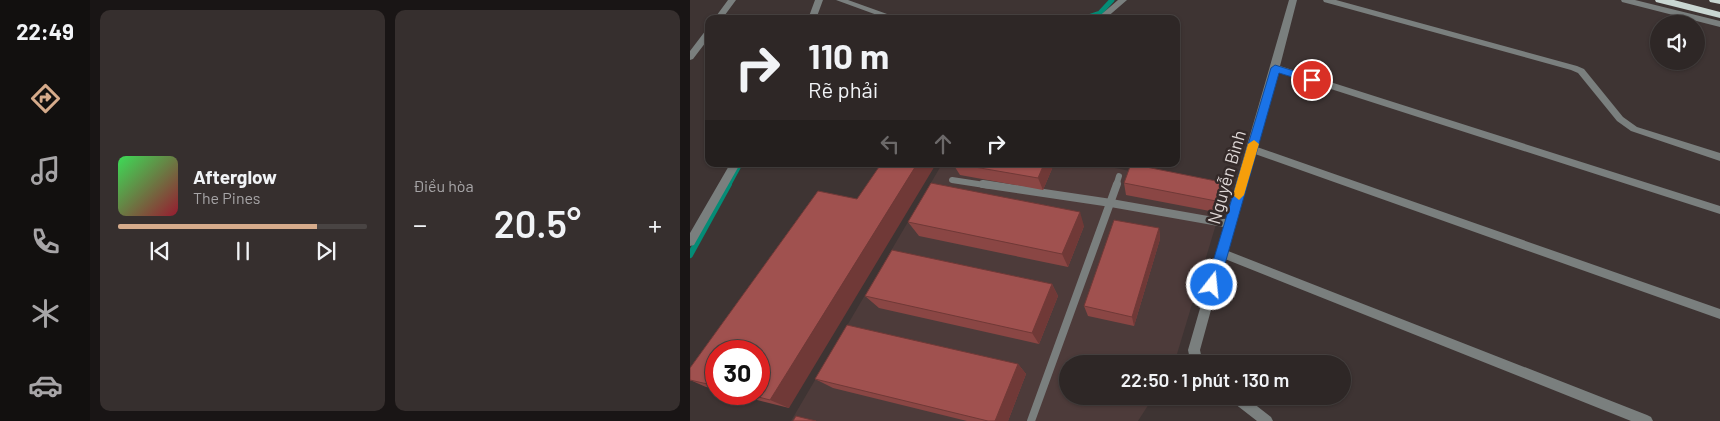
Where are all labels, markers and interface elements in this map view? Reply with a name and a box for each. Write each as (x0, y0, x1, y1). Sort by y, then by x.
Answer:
map controls (1650, 15, 1705, 70)
button: sound (1650, 15, 1705, 70)
text: 22:49 (16, 18, 74, 44)
text: 110 m (808, 34, 889, 76)
icon: right (725, 35, 790, 100)
pin (1291, 59, 1333, 101)
icon: arrive (1298, 66, 1326, 94)
text: Rẽ phải (808, 76, 878, 102)
icon: directions (28, 81, 63, 116)
street label: Nguyễn Bình (1202, 127, 1250, 227)
icon: left (876, 130, 904, 158)
icon: ahead (929, 130, 957, 158)
icon: right (982, 130, 1010, 158)
icon: music (28, 153, 63, 188)
text: Afterglow (193, 165, 277, 188)
text: Điều hòa (413, 176, 474, 195)
text: The Pines (193, 188, 261, 207)
text: 20.5° (494, 200, 581, 246)
text: − (413, 207, 427, 241)
text: + (648, 207, 662, 241)
icon: phone (28, 224, 63, 259)
icon: previous (146, 237, 174, 265)
icon: pause (229, 237, 257, 265)
icon: next (312, 237, 340, 265)
position arrow (1185, 258, 1237, 310)
icon: climate (28, 296, 63, 331)
speed limit sign: 30 (705, 340, 770, 405)
icon: car (28, 368, 63, 403)
text: 22:50 · 1 phút · 130 m (1121, 368, 1289, 391)

